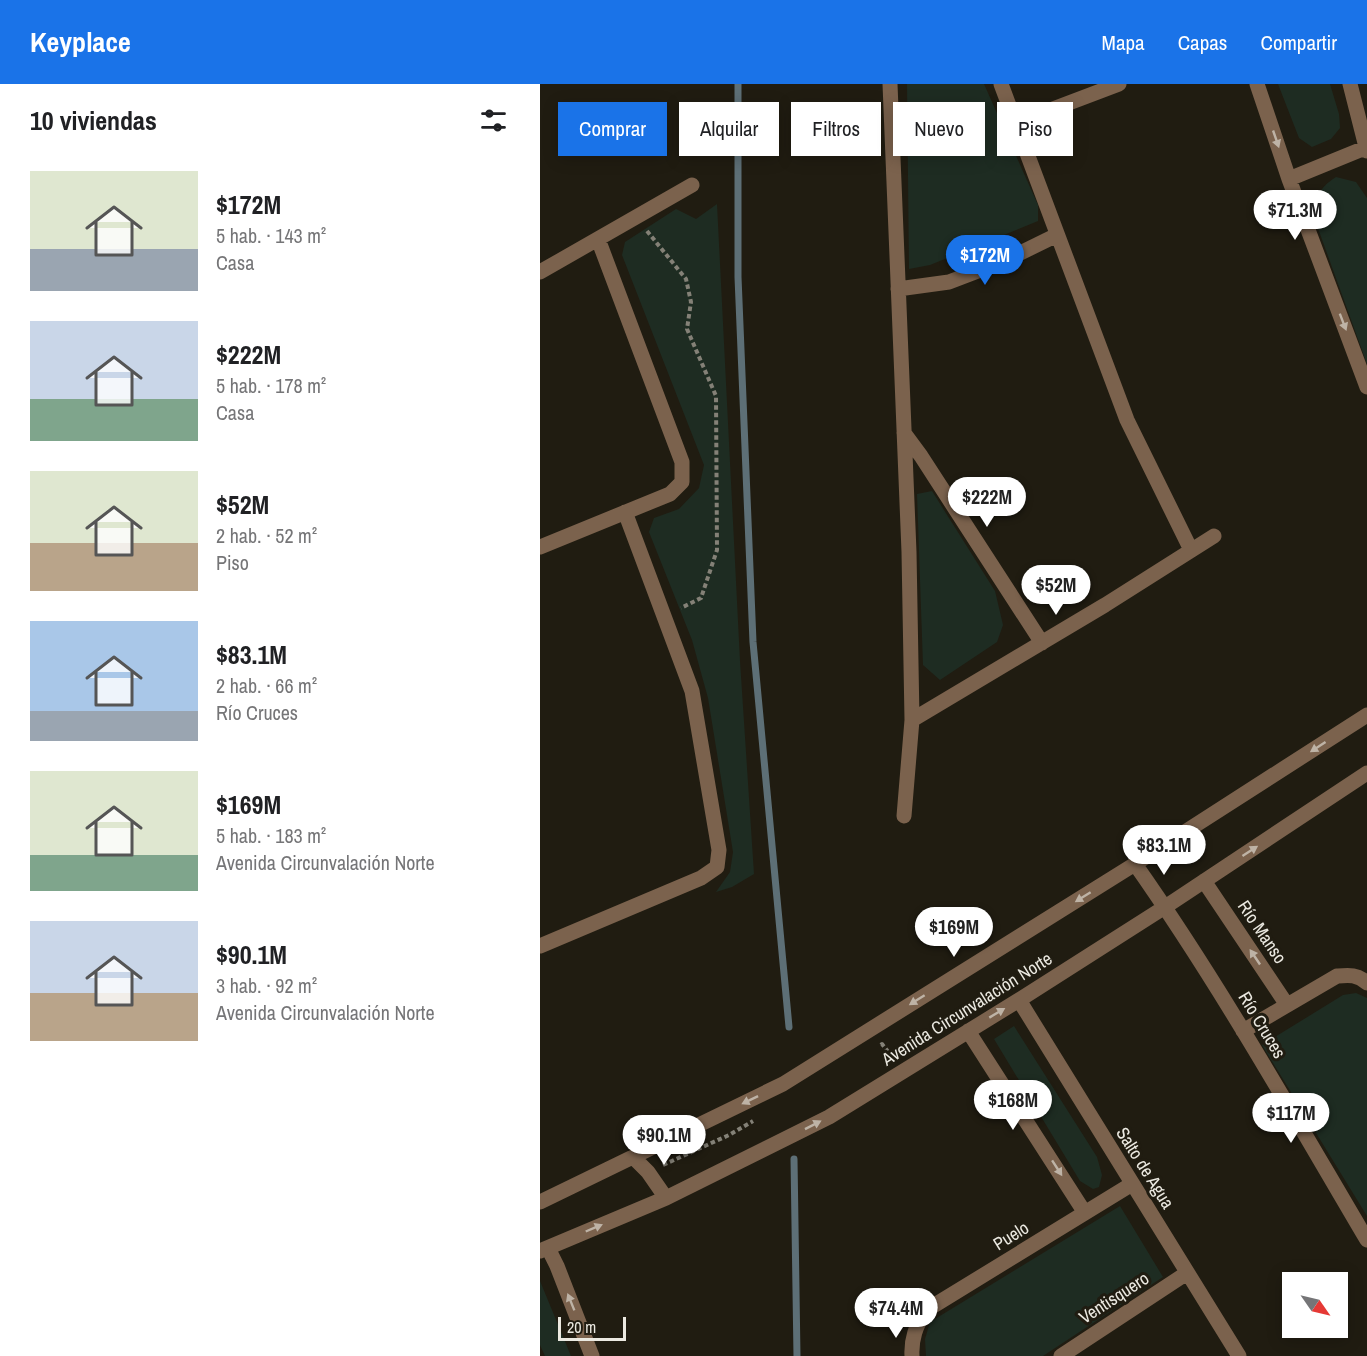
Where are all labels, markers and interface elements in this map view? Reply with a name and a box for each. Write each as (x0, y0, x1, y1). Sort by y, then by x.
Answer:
text: Keyplace (30, 23, 131, 61)
text: Mapa (1102, 28, 1145, 57)
text: Capas (1178, 28, 1227, 57)
text: Compartir (1260, 28, 1337, 57)
chip: Comprar (558, 102, 667, 156)
chip: Alquilar (679, 102, 779, 156)
chip: Filtros (791, 102, 881, 156)
chip: Nuevo (893, 102, 985, 156)
chip: Piso (997, 102, 1073, 156)
text: 10 viviendas (30, 103, 157, 138)
icon: filters (477, 104, 510, 137)
one-way arrow (1271, 130, 1281, 148)
text: $172M (216, 187, 281, 222)
pin: $71.3M (1246, 190, 1344, 241)
icon: home (78, 195, 150, 267)
text: $71.3M (1268, 196, 1322, 223)
text: 5 hab. · 143 m² (216, 222, 326, 249)
pin: $172M (943, 235, 1027, 286)
text: $172M (960, 241, 1010, 268)
text: Casa (216, 249, 254, 276)
one-way arrow (1339, 313, 1348, 331)
text: $222M (216, 337, 281, 372)
icon: home (78, 345, 150, 417)
text: 5 hab. · 178 m² (216, 372, 326, 399)
text: Casa (216, 399, 254, 426)
pin: $222M (945, 477, 1029, 528)
text: $222M (962, 483, 1012, 510)
text: $52M (216, 487, 269, 522)
icon: home (78, 495, 150, 567)
text: 2 hab. · 52 m² (216, 522, 317, 549)
text: Piso (216, 549, 249, 576)
pin: $52M (1020, 565, 1092, 616)
text: $52M (1035, 571, 1077, 598)
text: $83.1M (216, 637, 287, 672)
icon: home (78, 645, 150, 717)
text: 2 hab. · 66 m² (216, 672, 317, 699)
text: Río Cruces (216, 699, 298, 726)
one-way arrow (1310, 741, 1326, 752)
text: $169M (216, 787, 281, 822)
icon: home (78, 795, 150, 867)
text: 5 hab. · 183 m² (216, 822, 326, 849)
pin: $83.1M (1115, 825, 1213, 876)
text: $83.1M (1137, 831, 1191, 858)
one-way arrow (1241, 845, 1257, 857)
text: Avenida Circunvalación Norte (216, 849, 435, 876)
one-way arrow (1075, 891, 1091, 902)
street label: Río Manso (1232, 895, 1293, 968)
pin: $169M (912, 907, 996, 958)
text: $169M (929, 913, 979, 940)
text: $90.1M (216, 937, 287, 972)
icon: home (78, 945, 150, 1017)
street label: Avenida Circunvalación Norte (876, 946, 1057, 1072)
one-way arrow (1249, 949, 1260, 965)
text: 3 hab. · 92 m² (216, 972, 317, 999)
street label: Río Cruces (1233, 987, 1292, 1063)
one-way arrow (909, 995, 926, 1006)
text: Avenida Circunvalación Norte (216, 999, 435, 1026)
one-way arrow (989, 1008, 1005, 1019)
pin: $168M (971, 1080, 1055, 1131)
text: $168M (988, 1086, 1038, 1113)
pin: $117M (1249, 1093, 1333, 1144)
one-way arrow (742, 1096, 759, 1105)
text: $117M (1266, 1099, 1316, 1126)
pin: $90.1M (615, 1115, 713, 1166)
text: $90.1M (637, 1121, 691, 1148)
one-way arrow (804, 1121, 821, 1130)
street label: Salto de Agua (1110, 1122, 1180, 1213)
one-way arrow (1051, 1160, 1062, 1176)
street label: Puelo (988, 1215, 1033, 1256)
one-way arrow (585, 1223, 603, 1233)
street label: Ventisquero (1074, 1266, 1154, 1330)
north arrow (1282, 1272, 1348, 1338)
map controls (1282, 1272, 1348, 1338)
pin: $74.4M (847, 1288, 945, 1339)
one-way arrow (566, 1292, 576, 1310)
text: $74.4M (869, 1294, 923, 1321)
scale bar (558, 1314, 626, 1342)
text: 20 m (567, 1316, 596, 1338)

